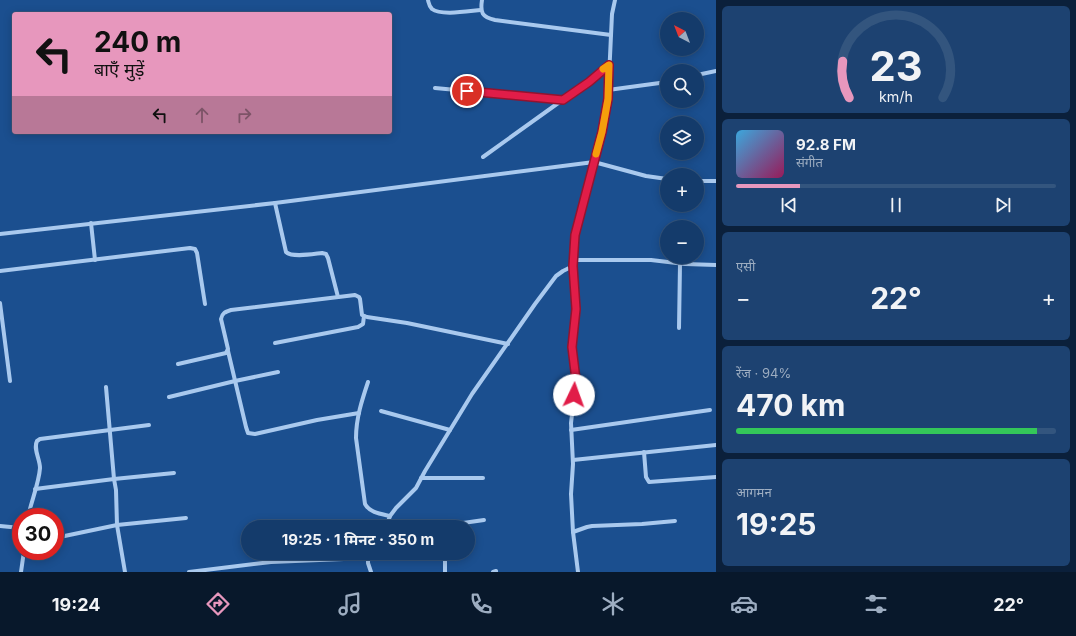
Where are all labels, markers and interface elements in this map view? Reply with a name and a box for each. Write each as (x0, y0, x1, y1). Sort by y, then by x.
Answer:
north arrow (660, 12, 704, 56)
map controls (660, 12, 704, 264)
text: 240 m (94, 25, 181, 59)
icon: left (28, 28, 80, 80)
text: 23 (869, 40, 923, 90)
text: बाएँ मुड़ें (94, 59, 144, 80)
button: search (660, 64, 704, 108)
pin (450, 74, 484, 108)
icon: arrive (456, 80, 478, 102)
text: km/h (879, 87, 913, 104)
icon: left (149, 104, 171, 126)
icon: ahead (191, 104, 213, 126)
icon: right (233, 104, 255, 126)
button: layers (660, 116, 704, 160)
text: 92.8 FM (796, 135, 856, 154)
text: संगीत (796, 154, 823, 170)
button: + (660, 168, 704, 212)
icon: previous (778, 194, 800, 216)
icon: pause (885, 194, 907, 216)
icon: next (992, 194, 1014, 216)
button: − (660, 220, 704, 264)
text: एसी (736, 258, 755, 274)
text: 22° (870, 280, 922, 316)
text: − (736, 285, 751, 311)
text: + (1041, 285, 1056, 311)
text: रेंज · 94% (736, 365, 791, 381)
position arrow (553, 374, 595, 416)
text: 470 km (736, 387, 845, 423)
text: आगमन (736, 484, 772, 500)
text: 19:25 (736, 506, 817, 542)
speed limit sign: 30 (12, 508, 64, 560)
text: 19:25 · 1 मिनट · 350 m (282, 530, 434, 549)
icon: directions (204, 590, 232, 618)
icon: music (336, 590, 364, 618)
icon: phone (467, 590, 495, 618)
icon: climate (599, 590, 627, 618)
icon: car (730, 590, 758, 618)
icon: filters (862, 590, 890, 618)
text: 19:24 (52, 594, 100, 615)
text: 22° (993, 594, 1024, 615)

